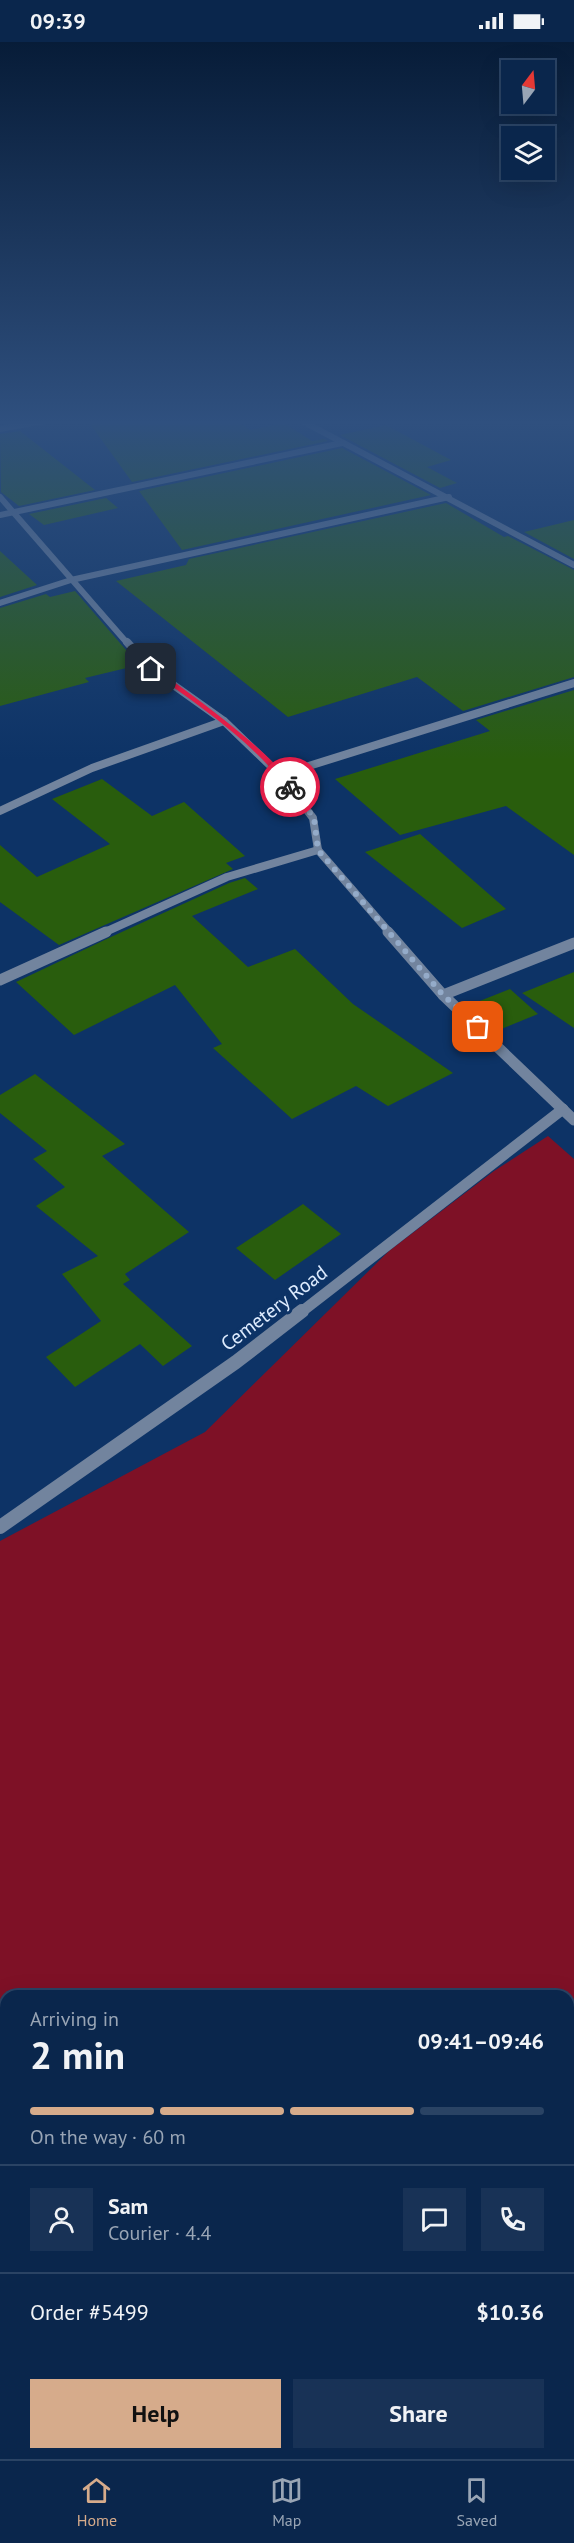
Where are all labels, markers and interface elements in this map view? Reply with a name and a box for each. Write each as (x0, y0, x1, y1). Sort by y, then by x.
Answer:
text: 09:39 (30, 7, 86, 35)
north arrow (501, 60, 555, 114)
map controls (501, 60, 555, 180)
button: layers (501, 126, 555, 180)
pin (125, 643, 176, 694)
icon: home (134, 652, 167, 685)
courier (260, 757, 320, 817)
icon: bike (274, 771, 307, 804)
pin (452, 1001, 503, 1052)
icon: bag (461, 1010, 494, 1043)
street label: Cemetery Road (215, 1259, 333, 1357)
text: Arriving in (30, 2006, 119, 2032)
text: 09:41–09:46 (418, 2027, 544, 2055)
text: 2 min (30, 2029, 125, 2080)
text: On the way · 60 m (30, 2124, 186, 2150)
button: person (30, 2188, 93, 2251)
button: chat (403, 2188, 466, 2251)
button: phone (481, 2188, 544, 2251)
text: Sam (108, 2192, 148, 2220)
text: Courier · 4.4 (108, 2220, 211, 2246)
text: Order #5499 (30, 2298, 149, 2326)
text: $10.36 (476, 2298, 544, 2326)
button: Help (30, 2379, 281, 2448)
button: Share (293, 2379, 544, 2448)
tab: Home (77, 2474, 117, 2530)
tab: Map (270, 2474, 303, 2530)
tab: Saved (457, 2474, 497, 2530)

